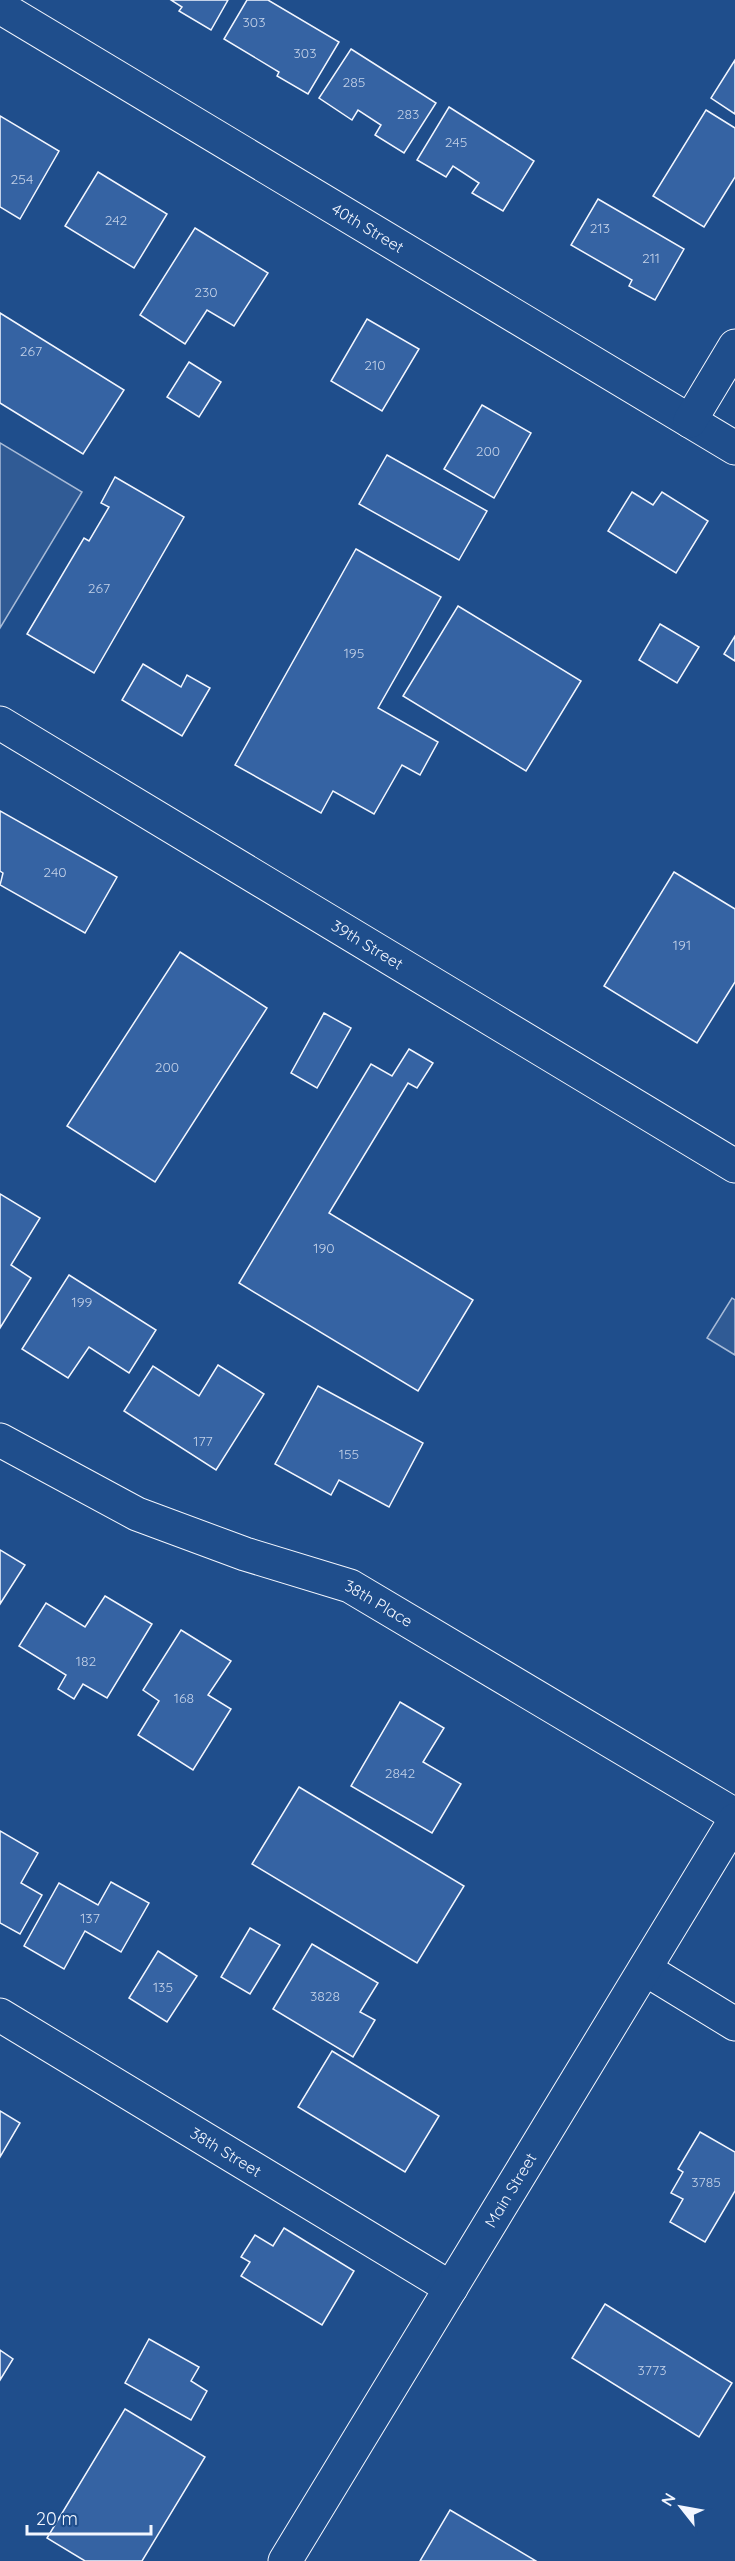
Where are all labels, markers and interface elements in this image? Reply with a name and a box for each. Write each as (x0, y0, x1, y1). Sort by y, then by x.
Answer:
house number: 303 (242, 13, 266, 31)
house number: 303 (293, 44, 317, 62)
house number: 285 (343, 73, 365, 91)
house number: 283 (397, 105, 419, 123)
house number: 245 (445, 133, 467, 151)
house number: 254 (11, 170, 33, 188)
street label: 40th Street (328, 198, 408, 257)
house number: 242 (105, 211, 128, 229)
house number: 213 (590, 219, 610, 237)
house number: 211 (642, 249, 660, 267)
house number: 230 (194, 283, 218, 301)
house number: 267 (20, 342, 42, 360)
house number: 210 (364, 356, 386, 374)
house number: 200 (476, 442, 500, 460)
house number: 267 (88, 579, 110, 597)
house number: 195 (344, 644, 364, 662)
house number: 240 (43, 863, 67, 881)
street label: 39th Street (328, 915, 407, 974)
house number: 191 (673, 936, 691, 954)
house number: 200 (155, 1058, 179, 1076)
house number: 190 (313, 1239, 335, 1257)
house number: 199 (72, 1293, 93, 1311)
house number: 177 (193, 1432, 213, 1450)
house number: 155 (339, 1445, 359, 1463)
street label: 38th Place (343, 1575, 417, 1631)
house number: 182 (76, 1652, 96, 1670)
house number: 168 (174, 1689, 194, 1707)
house number: 2842 (385, 1764, 415, 1782)
house number: 137 (80, 1909, 100, 1927)
house number: 135 (153, 1978, 173, 1996)
house number: 3828 (310, 1987, 340, 2005)
street label: 38th Street (187, 2123, 265, 2181)
street label: Main Street (480, 2149, 541, 2231)
house number: 3785 (691, 2173, 721, 2191)
house number: 3773 (637, 2361, 667, 2379)
north arrow (651, 2477, 711, 2537)
text: N (657, 2489, 680, 2509)
scale bar (27, 2498, 152, 2536)
text: 20 m (36, 2507, 78, 2530)

